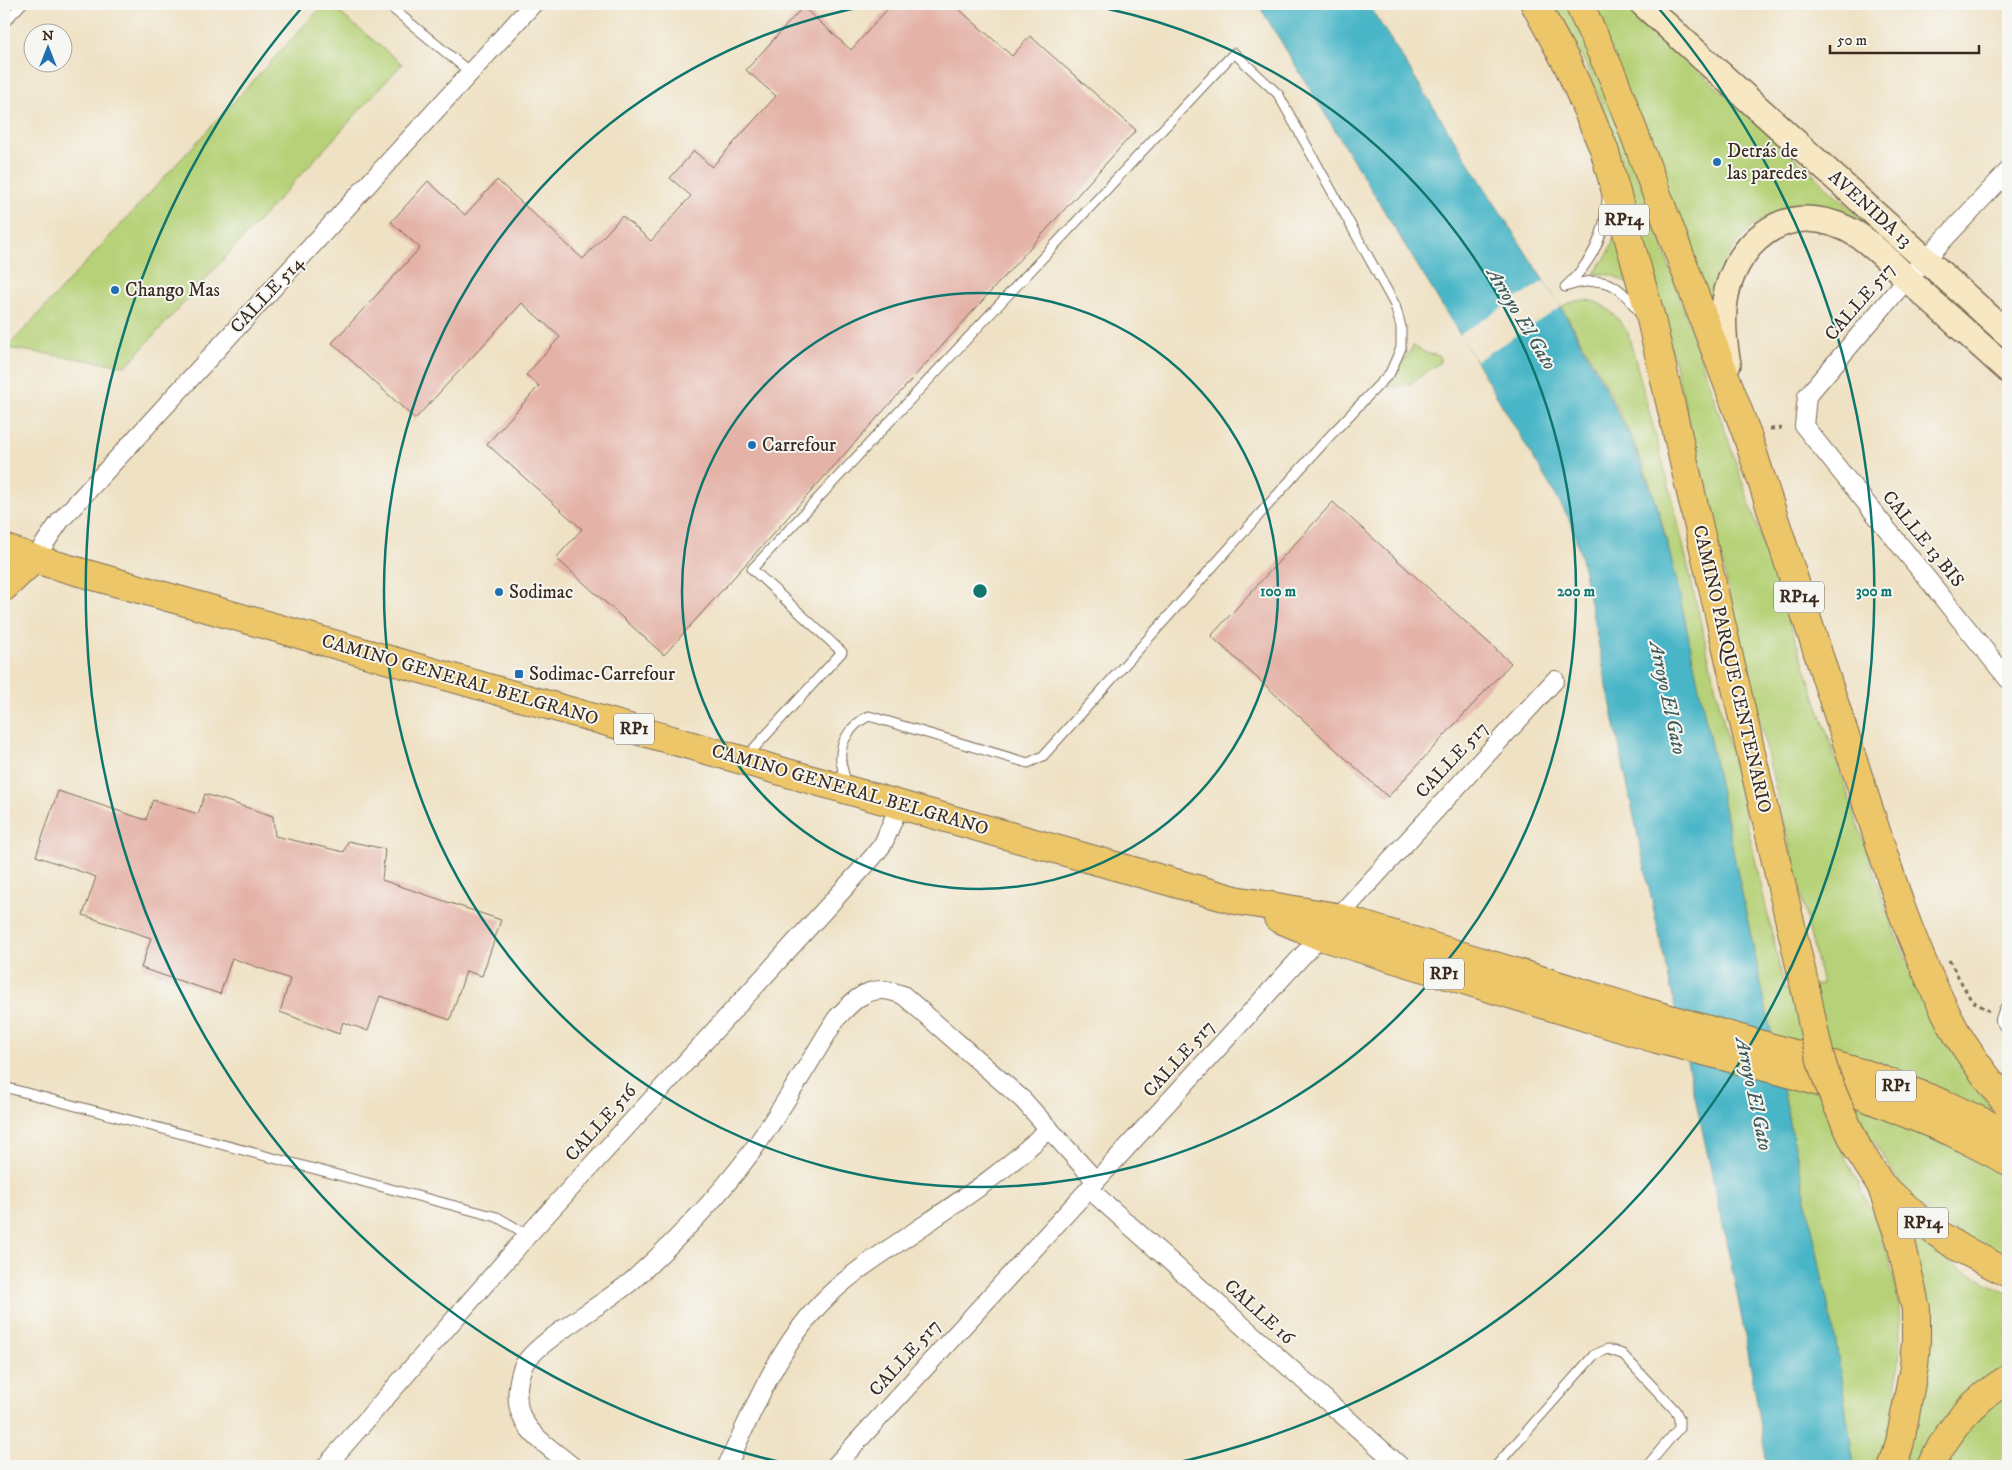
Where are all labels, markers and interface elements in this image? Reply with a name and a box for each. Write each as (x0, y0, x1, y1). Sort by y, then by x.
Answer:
north arrow (22, 22, 72, 72)
scale bar (1830, 22, 1978, 54)
text: N (42, 27, 54, 45)
text: 50 m (1837, 31, 1867, 50)
place label: Detrás de las paredes (1727, 140, 1807, 185)
marker: Detrás de las paredes (1711, 156, 1723, 168)
street label: AVENIDA 13 (1823, 165, 1917, 253)
road number: RP14 (1599, 204, 1649, 236)
street label: CALLE 514 (226, 251, 309, 338)
street label: CALLE 517 (1820, 258, 1900, 346)
water label: Arroyo El Gato (1480, 261, 1561, 375)
place label: Chango Mas (125, 279, 220, 302)
marker: Chango Mas (109, 284, 121, 296)
place label: Carrefour (762, 434, 836, 457)
marker: Carrefour (746, 439, 758, 451)
street label: CALLE 13 BIS (1877, 486, 1969, 592)
street label: CAMINO PARQUE CENTENARIO (1688, 523, 1776, 815)
place label: Sodimac (509, 581, 573, 604)
centre of rings (971, 582, 989, 600)
text: 100 m (1260, 582, 1297, 601)
text: 200 m (1557, 582, 1596, 601)
road number: RP14 (1774, 582, 1824, 612)
text: 300 m (1856, 582, 1893, 601)
marker: Sodimac (493, 586, 505, 598)
street label: CAMINO GENERAL BELGRANO (319, 629, 601, 731)
water label: Arroyo El Gato (1642, 637, 1691, 757)
place label: Sodimac-Carrefour (529, 663, 675, 686)
marker: Sodimac-Carrefour (513, 668, 525, 680)
road number: RP1 (614, 714, 654, 744)
street label: CALLE 517 (1411, 717, 1493, 803)
street label: CAMINO GENERAL BELGRANO (709, 739, 991, 841)
road number: RP1 (1424, 959, 1464, 990)
street label: CALLE 517 (1138, 1016, 1220, 1102)
water label: Arroyo El Gato (1728, 1033, 1777, 1153)
road number: RP1 (1876, 1070, 1916, 1102)
street label: CALLE 516 (560, 1079, 642, 1166)
road number: RP14 (1898, 1208, 1948, 1238)
street label: CALLE 16 (1219, 1275, 1300, 1350)
street label: CALLE 517 (864, 1315, 946, 1401)

